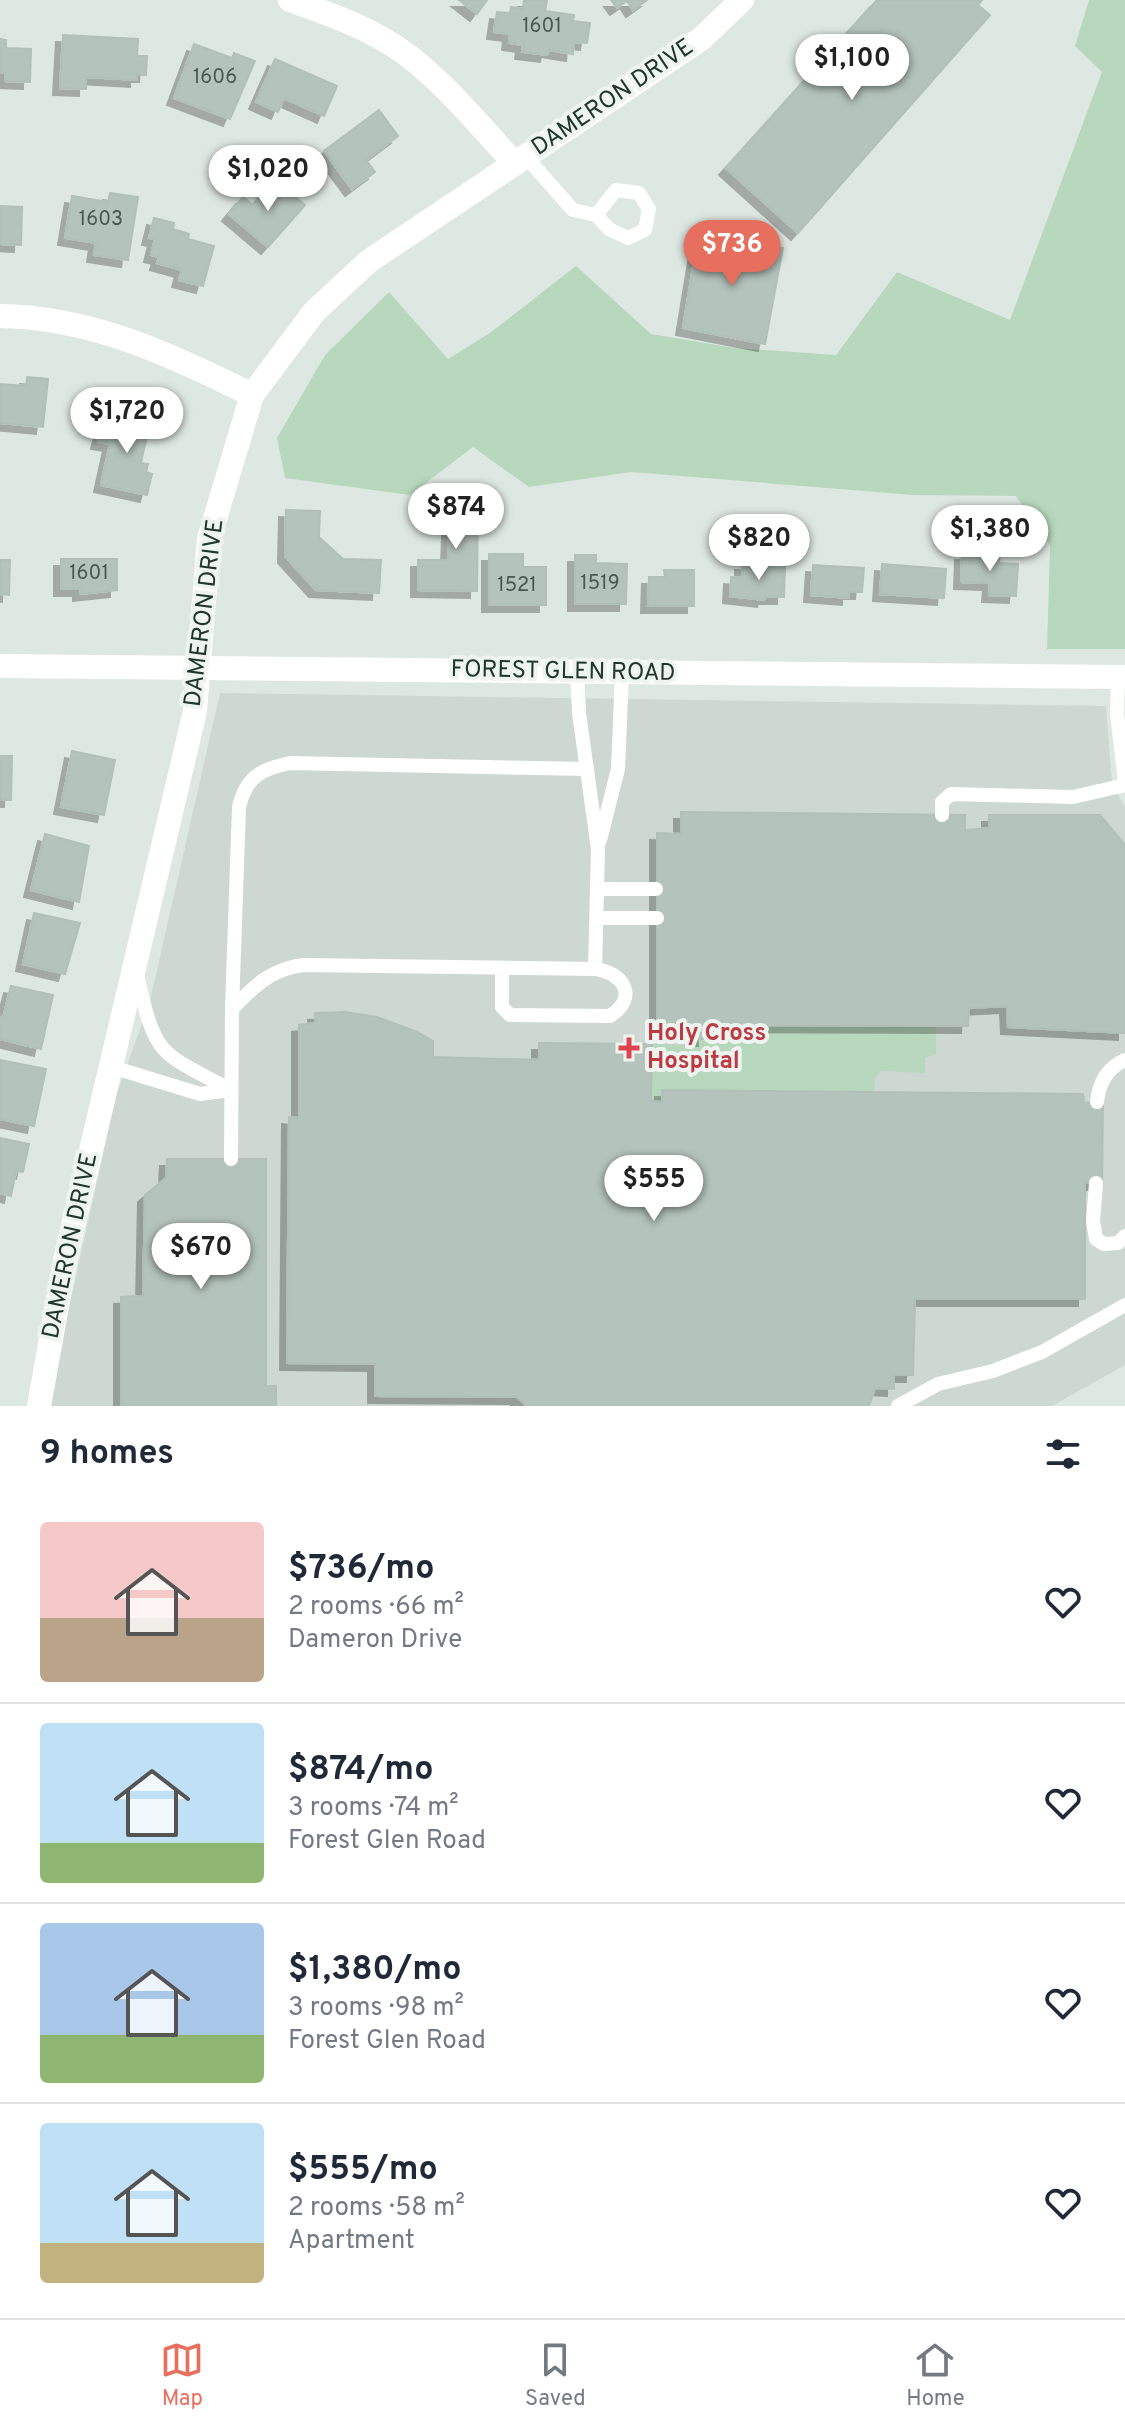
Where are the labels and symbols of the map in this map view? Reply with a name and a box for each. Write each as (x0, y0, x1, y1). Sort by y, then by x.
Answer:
house number: 1601 (522, 14, 562, 40)
street label: DAMERON DRIVE (526, 33, 700, 163)
pin: $1,100 (787, 34, 917, 102)
house number: 1606 (193, 65, 237, 91)
pin: $1,020 (203, 145, 333, 213)
house number: 1603 (79, 207, 123, 233)
pin: $736 (685, 220, 779, 288)
pin: $1,720 (62, 387, 192, 455)
pin: $874 (409, 483, 503, 551)
pin: $1,380 (925, 505, 1055, 573)
pin: $820 (712, 514, 806, 582)
street label: DAMERON DRIVE (179, 517, 231, 709)
house number: 1601 (69, 561, 109, 587)
house number: 1519 (580, 571, 620, 597)
house number: 1521 (497, 573, 537, 599)
street label: FOREST GLEN ROAD (450, 655, 676, 689)
place label: Holy Cross Hospital (647, 1019, 766, 1077)
marker: Holy Cross Hospital (618, 1037, 640, 1059)
street label: DAMERON DRIVE (37, 1150, 105, 1342)
pin: $555 (607, 1155, 701, 1223)
pin: $670 (154, 1223, 248, 1291)

